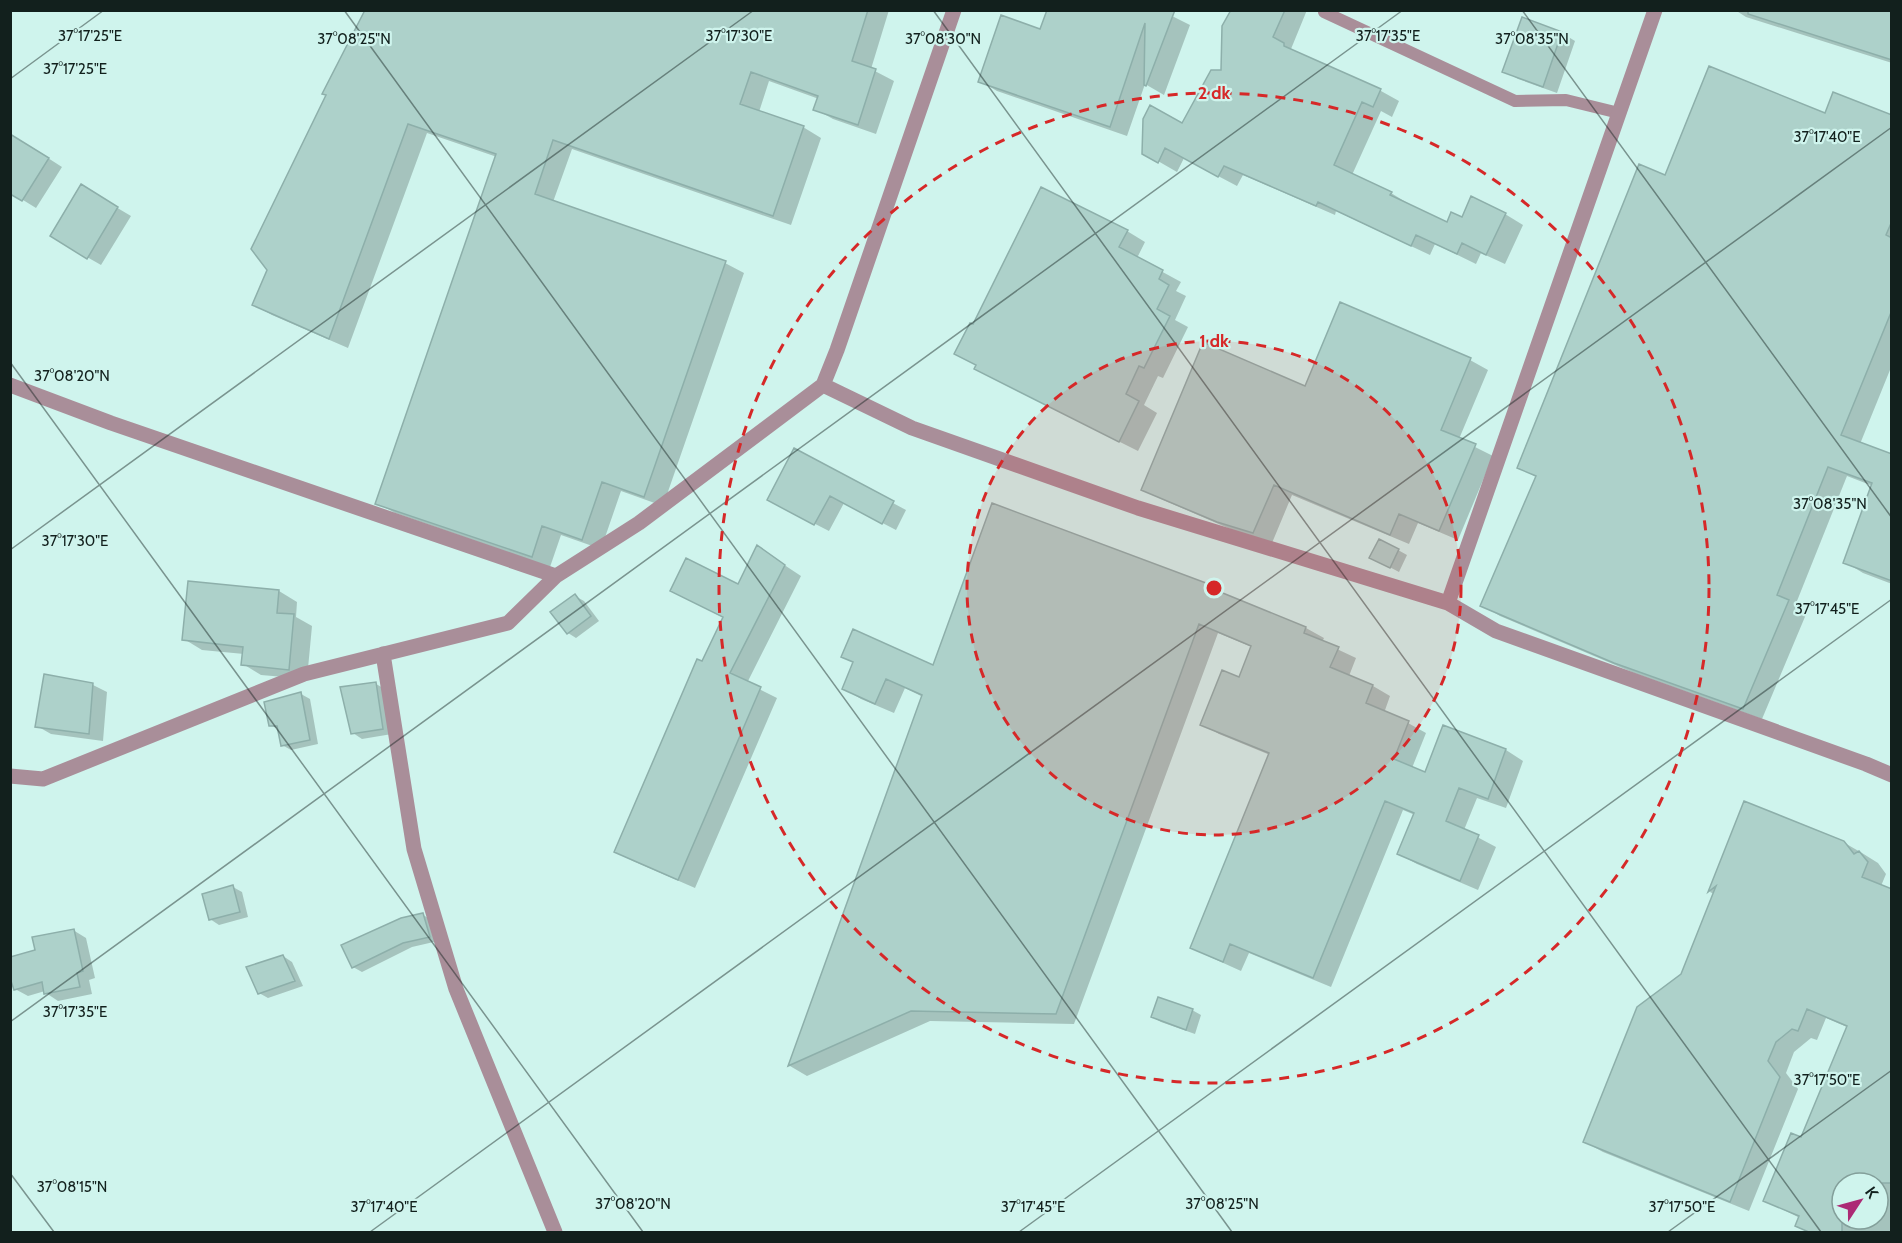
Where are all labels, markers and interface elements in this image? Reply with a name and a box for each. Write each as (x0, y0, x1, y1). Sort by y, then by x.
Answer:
text: 37°17'25"E (58, 27, 122, 45)
text: 37°17'30"E (706, 27, 772, 45)
text: 37°17'35"E (1356, 27, 1420, 45)
text: 37°08'25"N (317, 30, 391, 48)
text: 37°08'30"N (905, 30, 981, 48)
text: 37°08'35"N (1495, 30, 1569, 48)
text: 37°17'25"E (43, 60, 107, 78)
text: 2 dk (1198, 82, 1231, 104)
text: 37°17'40"E (1793, 128, 1861, 146)
text: 1 dk (1199, 330, 1229, 352)
text: 37°08'20"N (34, 367, 110, 385)
text: 37°08'35"N (1793, 495, 1867, 513)
text: 37°17'30"E (42, 532, 108, 550)
centre of rings (1204, 578, 1224, 598)
text: 37°17'45"E (1795, 600, 1859, 618)
text: 37°17'35"E (43, 1003, 107, 1021)
text: 37°17'50"E (1794, 1071, 1860, 1089)
north arrow (1830, 1171, 1890, 1231)
text: 37°08'15"N (37, 1178, 107, 1196)
text: K (1861, 1183, 1882, 1202)
text: 37°08'20"N (595, 1195, 671, 1213)
text: 37°08'25"N (1185, 1195, 1259, 1213)
text: 37°17'40"E (350, 1198, 418, 1216)
text: 37°17'45"E (1001, 1198, 1065, 1216)
text: 37°17'50"E (1649, 1198, 1715, 1216)

